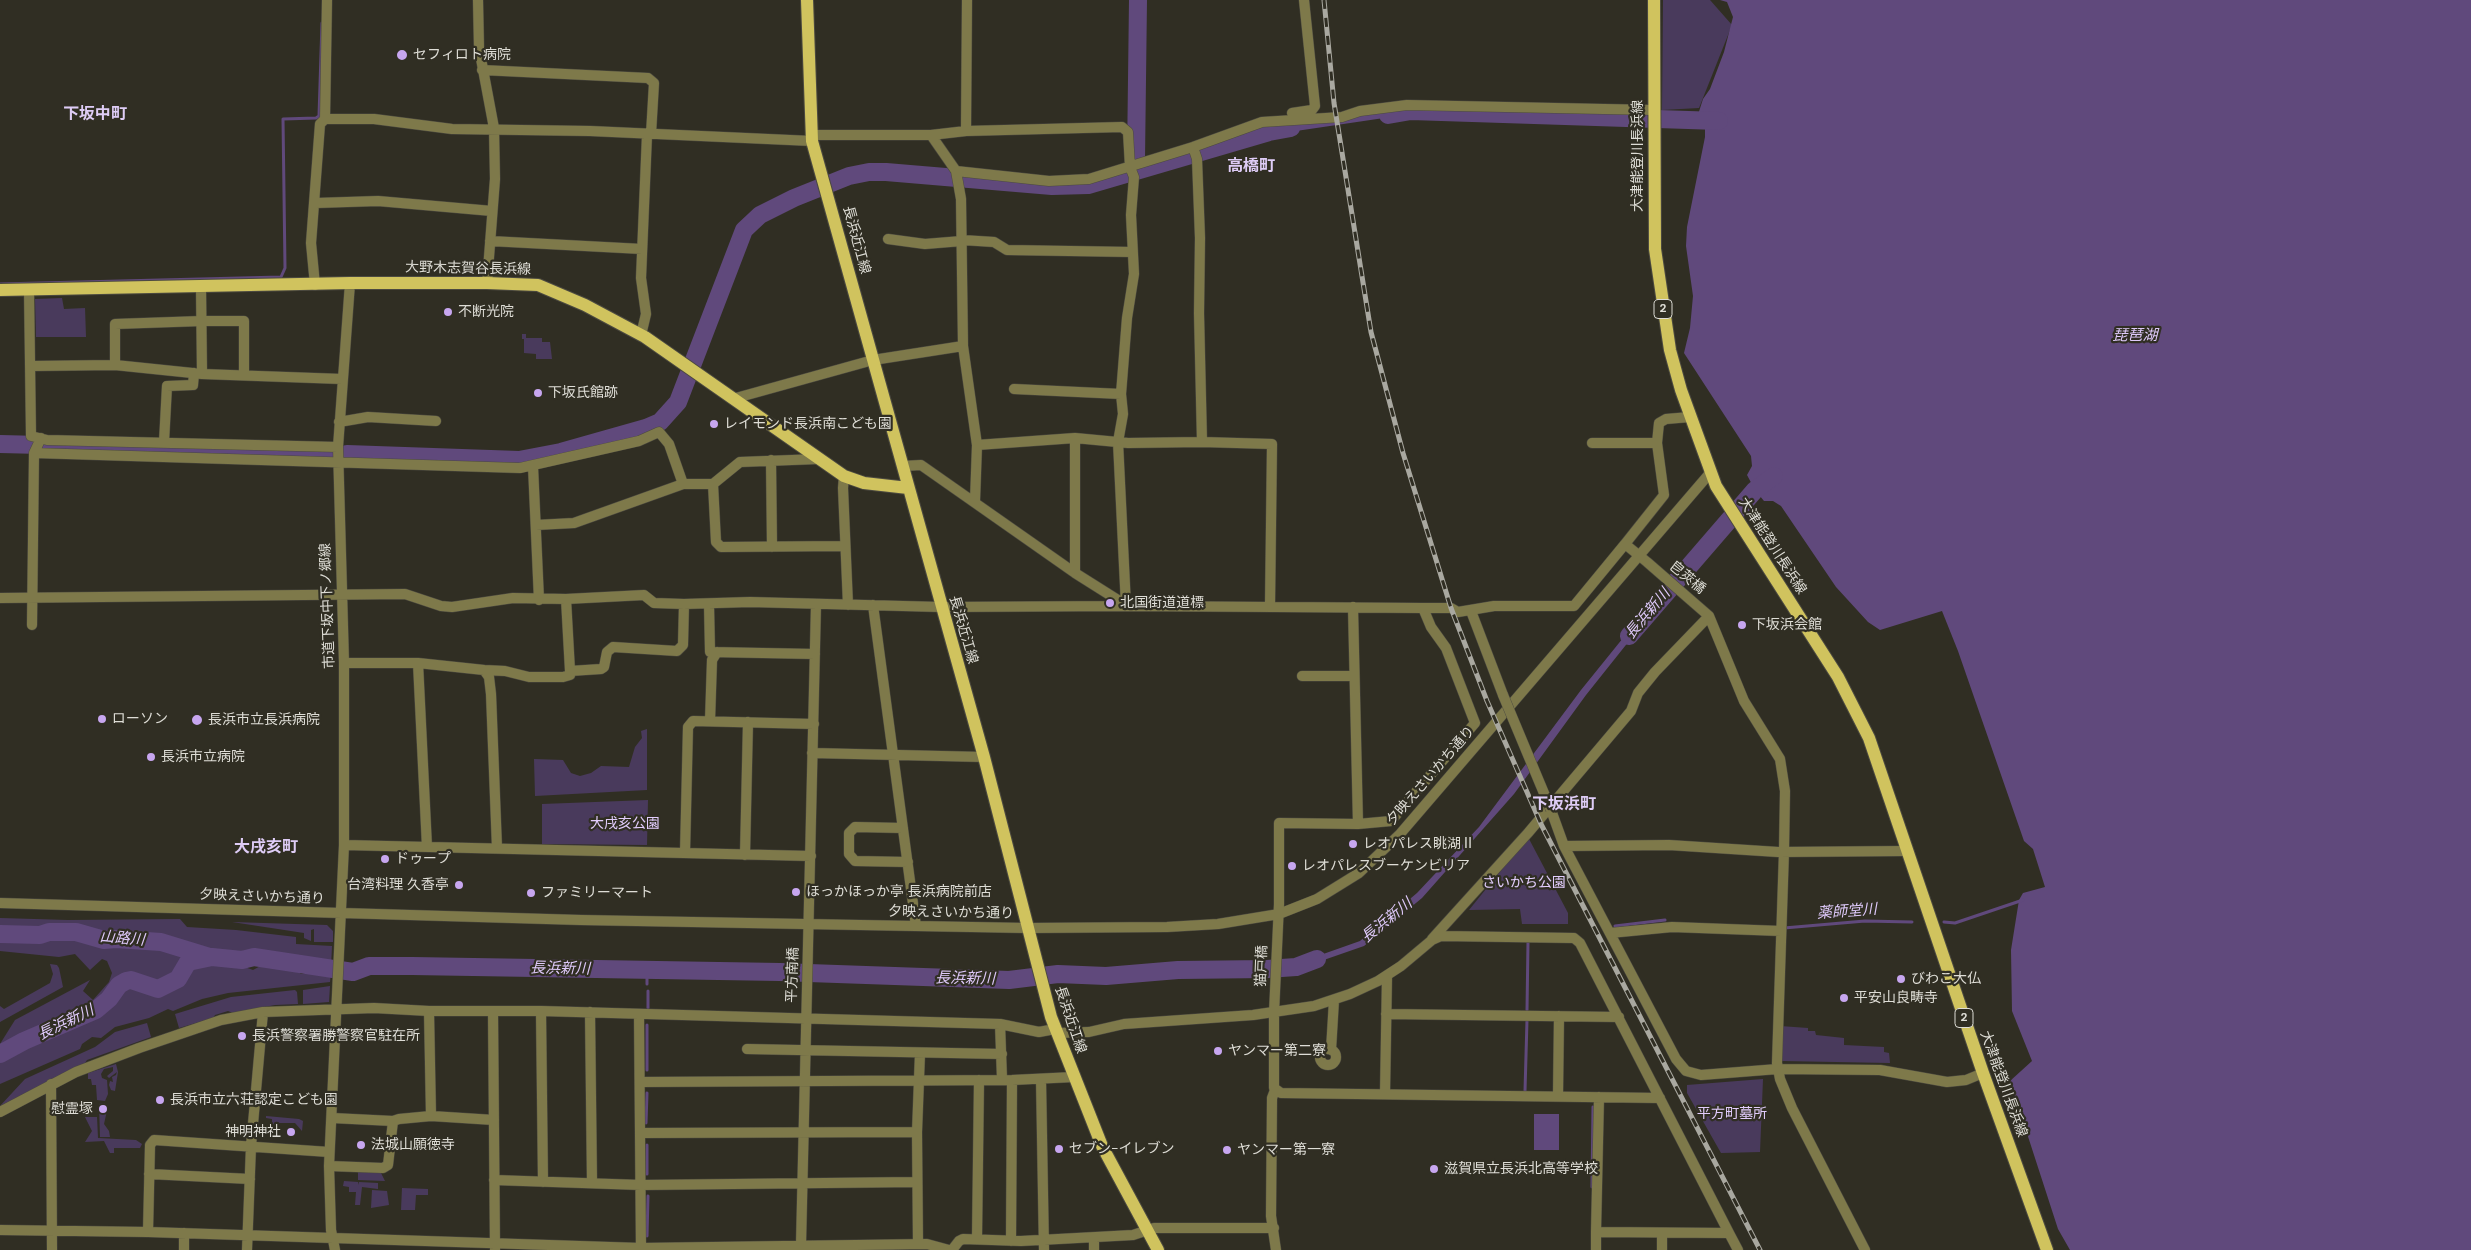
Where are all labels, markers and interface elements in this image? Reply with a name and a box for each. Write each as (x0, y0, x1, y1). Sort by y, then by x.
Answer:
place label: セフィロト病院 (413, 47, 511, 63)
marker: セフィロト病院 (395, 48, 409, 62)
street label: 大津能登川長浜線 (1630, 100, 1646, 212)
district label: 下坂中町 (63, 105, 127, 125)
district label: 高橋町 (1227, 157, 1275, 177)
street label: 長浜近江線 (839, 204, 873, 276)
street label: 大野木志賀谷長浜線 (405, 260, 531, 278)
road number: 2 (1654, 300, 1672, 318)
place label: 不断光院 (458, 304, 514, 320)
marker: 不断光院 (442, 306, 454, 318)
water label: 琵琶湖 (2113, 327, 2157, 345)
place label: 下坂氏館跡 (548, 385, 618, 401)
marker: 下坂氏館跡 (532, 387, 544, 399)
place label: レイモンド長浜南こども園 (724, 416, 892, 432)
marker: レイモンド長浜南こども園 (708, 418, 720, 430)
street label: 大津能登川長浜線 (1734, 494, 1810, 598)
street label: 市道下坂中下ノ郷線 (317, 543, 339, 669)
street label: 皀莢橋 (1666, 558, 1708, 598)
water label: 長浜新川 (1622, 585, 1674, 643)
street label: 長浜近江線 (945, 594, 981, 666)
place label: 北国街道道標 (1120, 595, 1204, 611)
marker: 北国街道道標 (1104, 597, 1116, 609)
place label: 下坂浜会館 (1752, 617, 1822, 633)
marker: 下坂浜会館 (1736, 619, 1748, 631)
place label: ローソン (112, 711, 168, 727)
place label: 長浜市立長浜病院 (208, 712, 320, 728)
marker: ローソン (96, 713, 108, 725)
marker: 長浜市立長浜病院 (190, 713, 204, 727)
street label: 夕映えさいかち通り (1383, 723, 1479, 829)
place label: 長浜市立病院 (161, 749, 245, 765)
marker: 長浜市立病院 (145, 751, 157, 763)
district label: 下坂浜町 (1532, 795, 1596, 815)
park label: 大戌亥公園 (590, 816, 660, 832)
place label: レオパレス眺湖Ⅱ (1363, 836, 1475, 852)
district label: 大戌亥町 (234, 838, 298, 858)
marker: レオパレス眺湖Ⅱ (1347, 838, 1359, 850)
place label: ドゥープ (395, 851, 451, 867)
marker: ドゥープ (379, 853, 391, 865)
place label: レオパレスブーケンビリア (1302, 858, 1470, 874)
marker: レオパレスブーケンビリア (1286, 860, 1298, 872)
park label: さいかち公園 (1482, 875, 1566, 891)
place label: 台湾料理 久香亭 (347, 877, 449, 893)
marker: 台湾料理 久香亭 (453, 879, 465, 891)
place label: ほっかほっか亭 長浜病院前店 (806, 884, 992, 900)
place label: ファミリーマート (541, 885, 653, 901)
street label: 夕映えさいかち通り (199, 886, 325, 908)
marker: ほっかほっか亭 長浜病院前店 (790, 886, 802, 898)
marker: ファミリーマート (525, 887, 537, 899)
water label: 長浜新川 (1358, 895, 1416, 947)
water label: 薬師堂川 (1816, 901, 1878, 923)
street label: 夕映えさいかち通り (888, 904, 1014, 922)
water label: 山路川 (99, 928, 145, 950)
street label: 猫戸橋 (1253, 945, 1271, 987)
street label: 平方南橋 (784, 947, 802, 1003)
water label: 長浜新川 (530, 959, 590, 979)
water label: 長浜新川 (935, 969, 995, 989)
place label: びわこ大仏 (1911, 971, 1981, 987)
marker: びわこ大仏 (1895, 973, 1907, 985)
street label: 長浜近江線 (1051, 984, 1089, 1056)
place label: 平安山良畴寺 (1854, 990, 1938, 1006)
marker: 平安山良畴寺 (1838, 992, 1850, 1004)
water label: 長浜新川 (35, 1002, 97, 1044)
road number: 2 (1955, 1008, 1973, 1028)
place label: 長浜警察署勝警察官駐在所 (252, 1028, 420, 1044)
street label: 大津能登川長浜線 (1976, 1029, 2030, 1139)
marker: 長浜警察署勝警察官駐在所 (236, 1030, 248, 1042)
place label: ヤンマー第二寮 (1228, 1043, 1326, 1059)
marker: ヤンマー第二寮 (1212, 1045, 1224, 1057)
place label: 長浜市立六荘認定こども園 (170, 1092, 338, 1108)
marker: 長浜市立六荘認定こども園 (154, 1094, 166, 1106)
place label: 慰霊塚 (51, 1101, 93, 1117)
marker: 慰霊塚 (97, 1103, 109, 1115)
park label: 平方町墓所 (1697, 1106, 1767, 1122)
place label: 神明神社 (225, 1124, 281, 1140)
marker: 神明神社 (285, 1126, 297, 1138)
place label: 法城山願徳寺 (371, 1137, 455, 1153)
marker: 法城山願徳寺 (355, 1139, 367, 1151)
place label: セブン-イレブン (1069, 1141, 1175, 1157)
place label: ヤンマー第一寮 (1237, 1142, 1335, 1158)
marker: セブン-イレブン (1053, 1143, 1065, 1155)
marker: ヤンマー第一寮 (1221, 1144, 1233, 1156)
place label: 滋賀県立長浜北高等学校 (1444, 1161, 1598, 1177)
marker: 滋賀県立長浜北高等学校 (1428, 1163, 1440, 1175)

